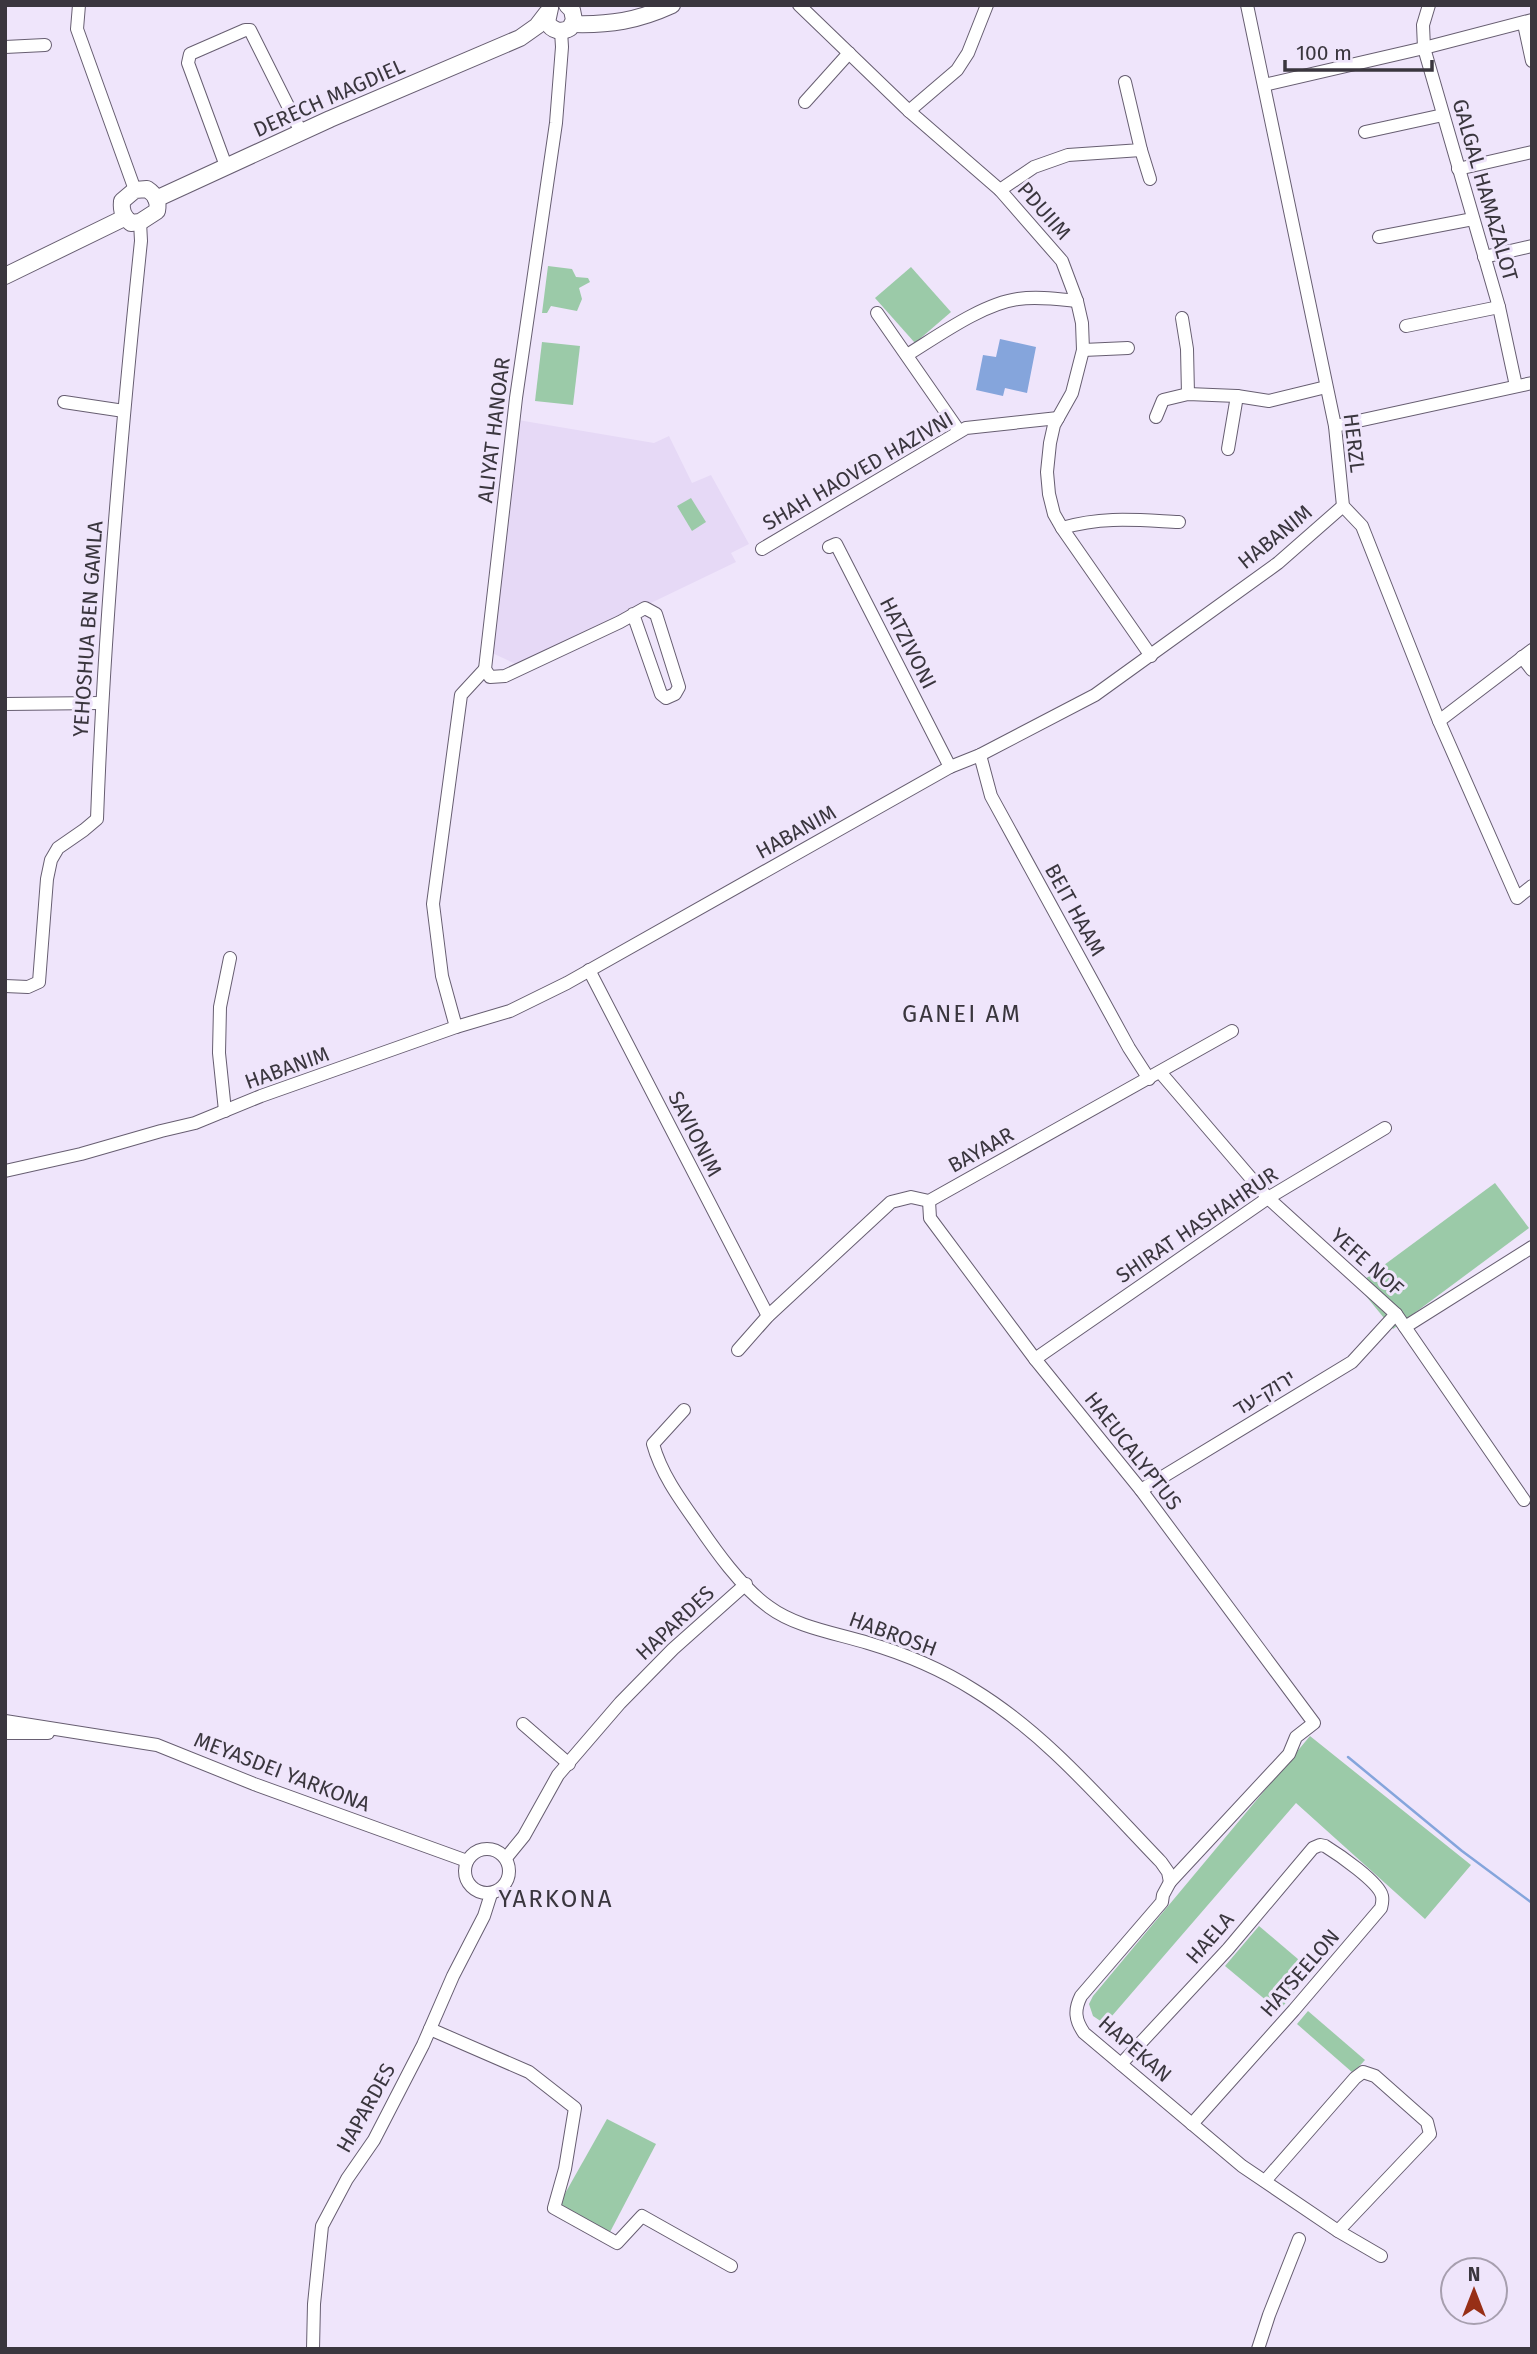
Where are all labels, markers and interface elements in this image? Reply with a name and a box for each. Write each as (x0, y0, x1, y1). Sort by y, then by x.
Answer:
scale bar (1285, 28, 1432, 72)
text: 100 m (1296, 40, 1352, 66)
street label: DERECH MAGDIEL (249, 53, 409, 143)
street label: GALGAL HAMAZALOT (1447, 96, 1523, 284)
street label: PDUIIM (1012, 177, 1076, 245)
street label: ALIYAT HANOAR (472, 356, 516, 504)
street label: SHAH HAOVED HAZIVNI (758, 406, 958, 536)
street label: HERZL (1337, 412, 1371, 475)
street label: HABANIM (1233, 499, 1317, 575)
street label: YEHOSHUA BEN GAMLA (67, 520, 109, 738)
street label: HATZIVONI (874, 593, 942, 693)
street label: HABANIM (751, 799, 841, 865)
street label: BEIT HAAM (1039, 859, 1111, 961)
district label: GANEI AM (902, 1000, 1022, 1028)
street label: HABANIM (241, 1041, 333, 1095)
street label: SAVIONIM (662, 1087, 728, 1181)
street label: BAYAAR (944, 1121, 1019, 1179)
street label: SHIRAT HASHAHRUR (1111, 1161, 1283, 1289)
street label: YEFE NOF (1325, 1223, 1409, 1301)
street label: ירוק-עד (1228, 1364, 1300, 1422)
street label: HAEUCALYPTUS (1079, 1387, 1187, 1515)
street label: HAPARDES (630, 1580, 720, 1666)
street label: HABROSH (845, 1606, 941, 1662)
street label: MEYASDEI YARKONA (190, 1726, 374, 1818)
district label: YARKONA (499, 1885, 613, 1913)
street label: HAELA (1180, 1907, 1240, 1969)
street label: HATSEELON (1255, 1924, 1345, 2022)
street label: HAPEKAN (1093, 2010, 1177, 2088)
street label: HAPARDES (331, 2059, 401, 2157)
north arrow (1439, 2256, 1509, 2326)
text: N (1468, 2263, 1480, 2286)

